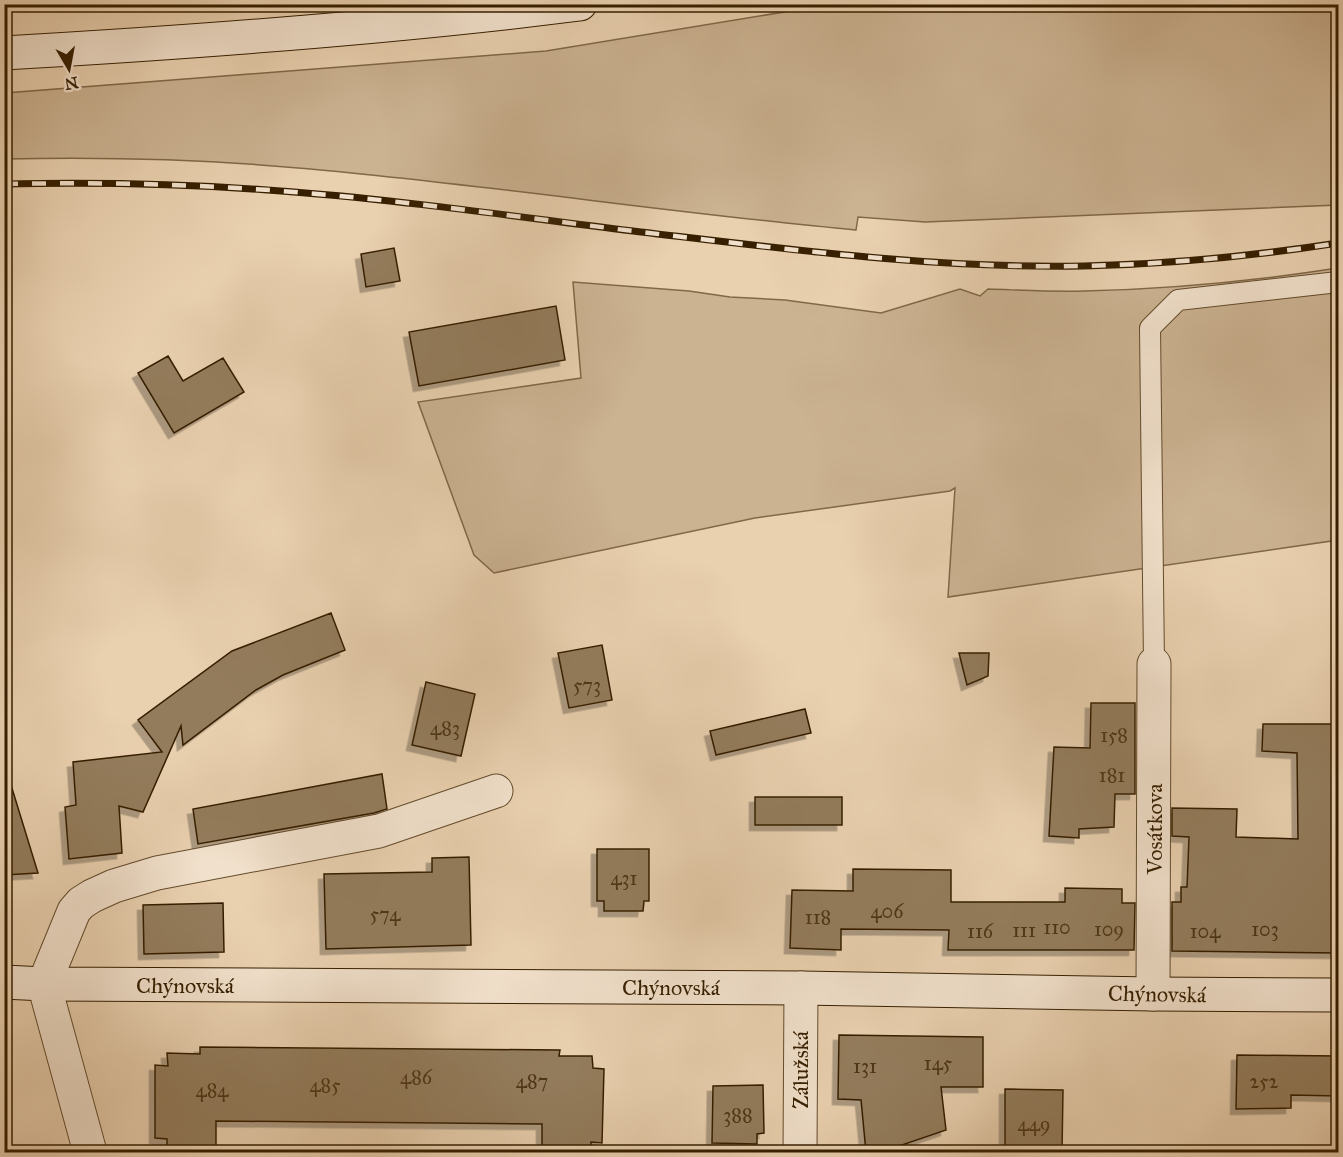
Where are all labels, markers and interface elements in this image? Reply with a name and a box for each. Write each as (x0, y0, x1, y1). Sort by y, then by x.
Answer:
north arrow (39, 39, 99, 99)
text: N (63, 73, 80, 94)
house number: 573 (573, 673, 601, 697)
house number: 483 (430, 716, 460, 740)
house number: 158 (1100, 723, 1128, 747)
house number: 181 (1099, 763, 1125, 787)
street label: Vosátkova (1141, 783, 1168, 876)
house number: 431 (610, 866, 638, 890)
house number: 406 (870, 899, 904, 923)
house number: 574 (370, 902, 401, 926)
house number: 118 (805, 905, 831, 929)
house number: 110 (1043, 915, 1071, 939)
house number: 109 (1094, 917, 1124, 941)
house number: 103 (1251, 917, 1279, 941)
house number: 111 (1012, 918, 1036, 942)
house number: 116 (967, 919, 994, 943)
house number: 104 (1190, 919, 1221, 943)
street label: Chýnovská (136, 972, 235, 999)
street label: Chýnovská (622, 974, 721, 1001)
street label: Chýnovská (1108, 980, 1207, 1008)
street label: Zálužská (787, 1030, 814, 1109)
house number: 145 (924, 1051, 952, 1075)
house number: 131 (853, 1054, 877, 1078)
house number: 486 (400, 1065, 433, 1089)
house number: 487 (516, 1069, 548, 1093)
house number: 252 (1250, 1069, 1279, 1093)
house number: 485 (309, 1073, 341, 1097)
house number: 484 (196, 1078, 229, 1102)
house number: 388 (723, 1103, 753, 1127)
house number: 449 (1017, 1112, 1051, 1136)

